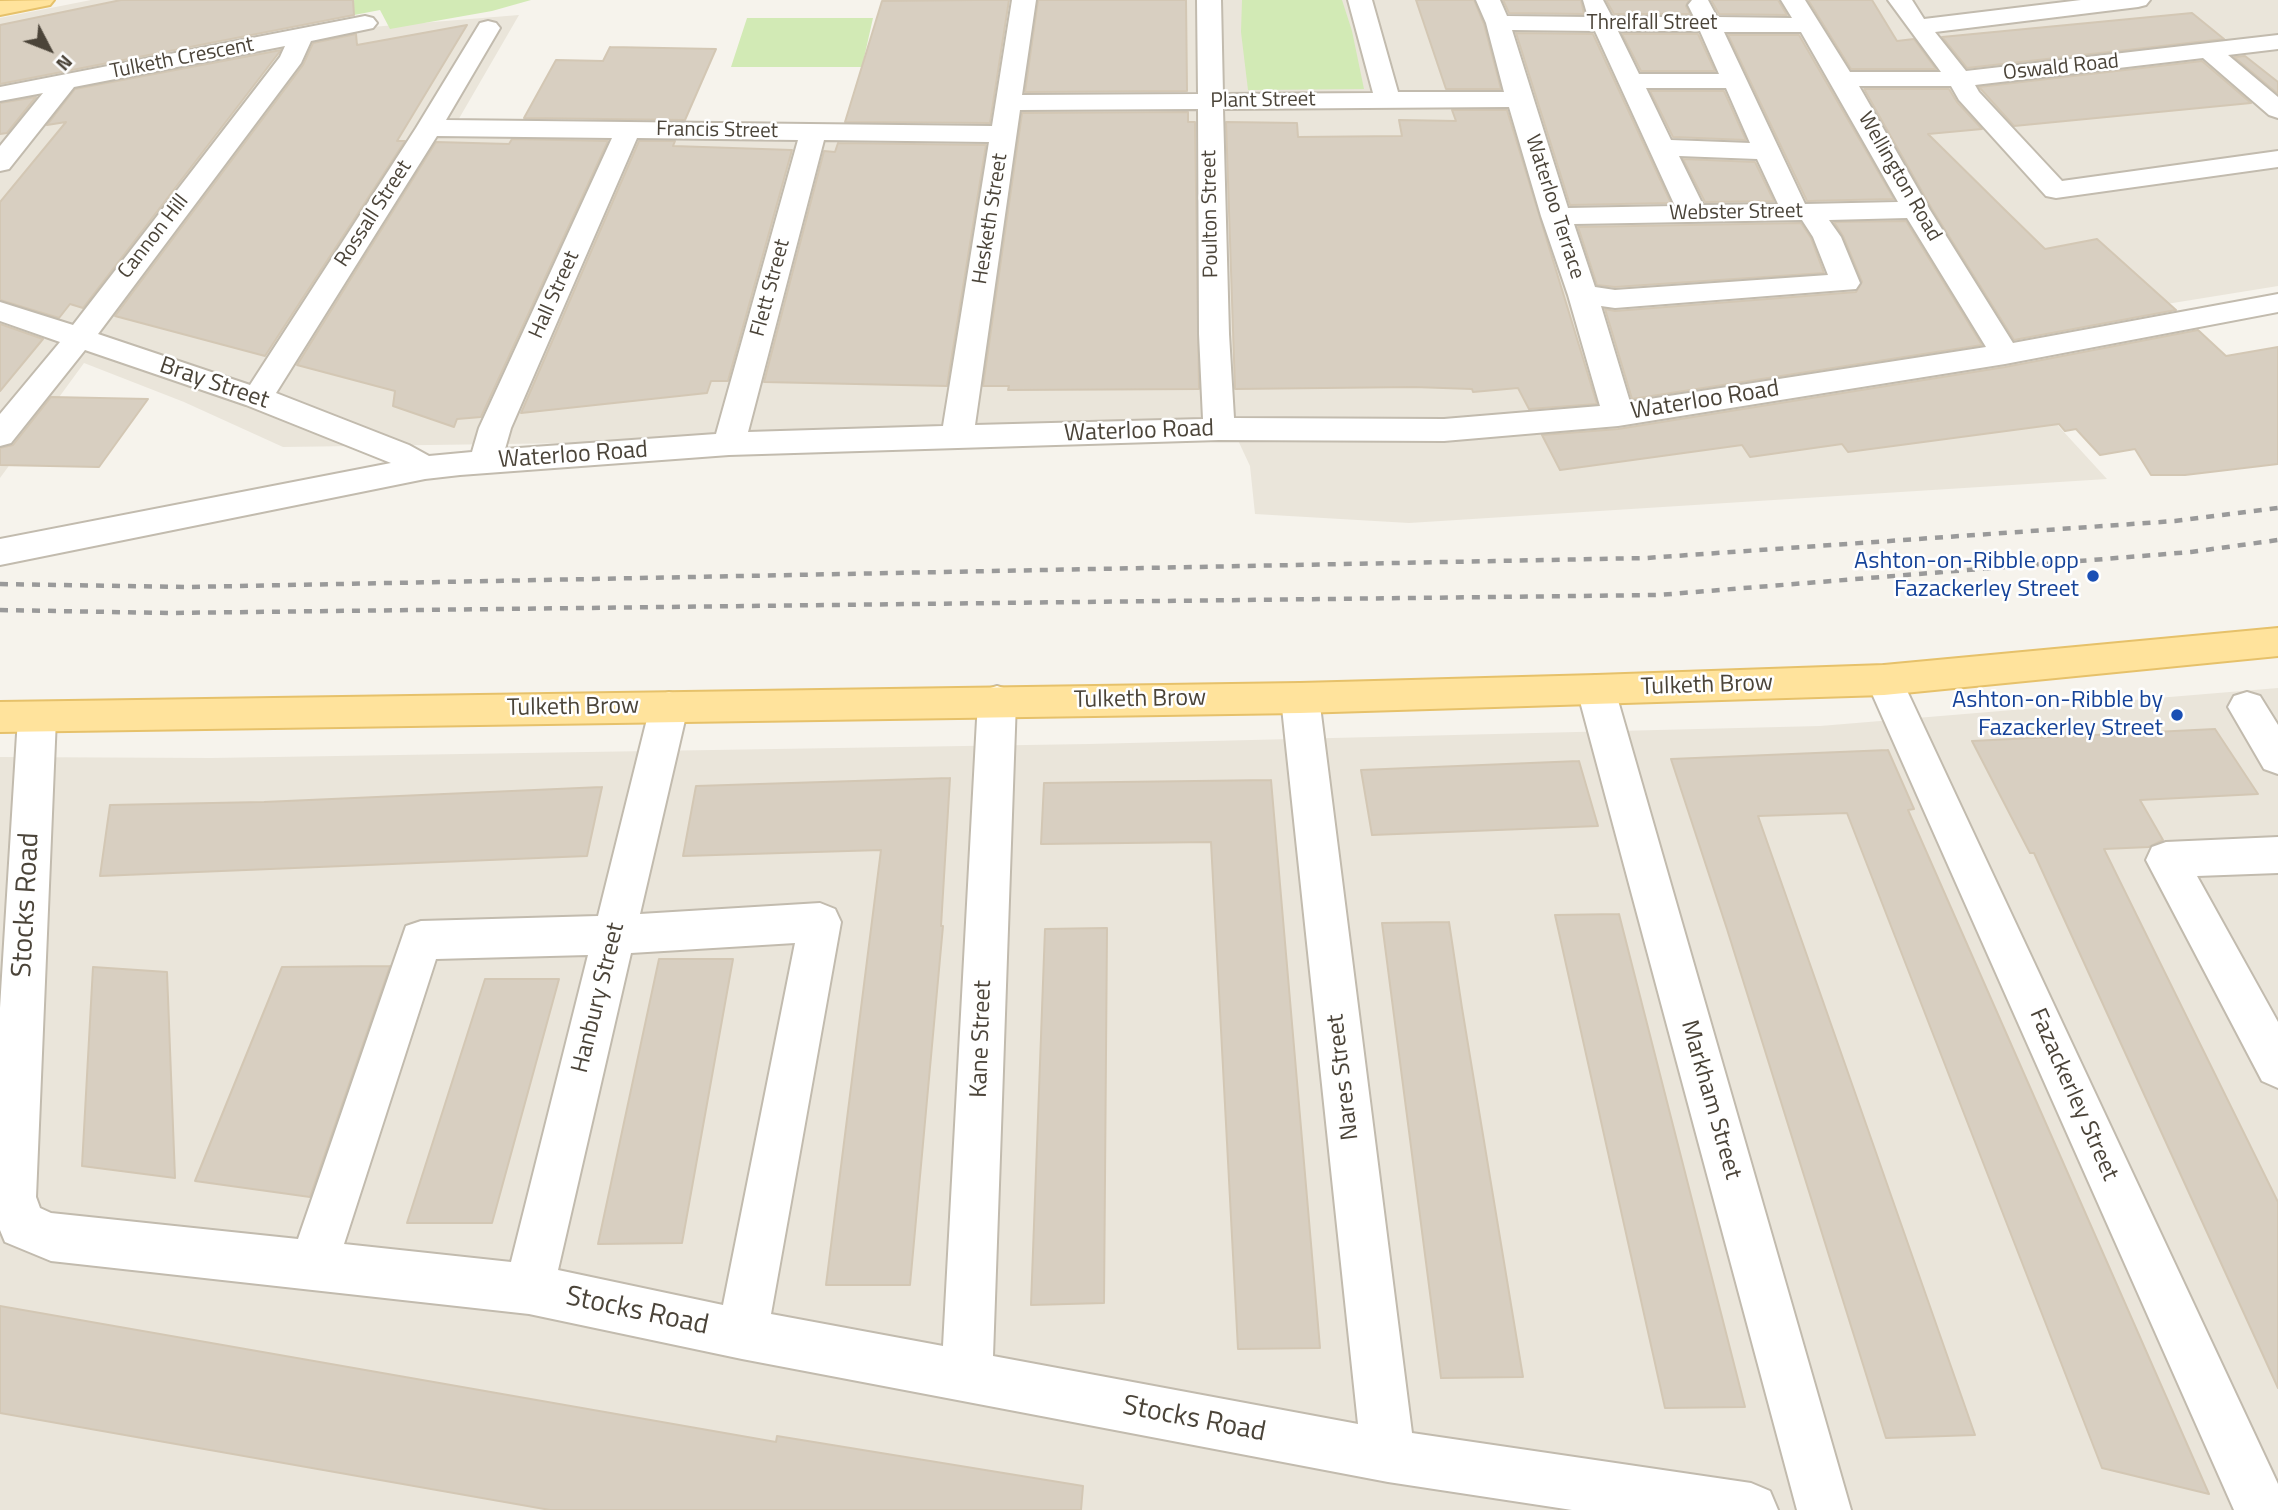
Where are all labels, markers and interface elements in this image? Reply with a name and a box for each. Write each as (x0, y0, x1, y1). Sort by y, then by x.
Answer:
street label: Threlfall Street (1587, 11, 1717, 37)
north arrow (14, 14, 84, 84)
street label: Tulketh Crescent (108, 33, 256, 85)
text: N (50, 49, 80, 78)
street label: Oswald Road (2002, 49, 2120, 87)
street label: Plant Street (1210, 87, 1316, 115)
street label: Wellington Road (1852, 108, 1946, 246)
street label: Francis Street (656, 117, 778, 145)
street label: Waterloo Terrace (1519, 132, 1589, 282)
street label: Poulton Street (1197, 150, 1225, 278)
street label: Hesketh Street (968, 152, 1014, 286)
street label: Rossall Street (330, 156, 418, 272)
street label: Cannon Hill (113, 190, 195, 284)
street label: Webster Street (1669, 199, 1803, 227)
street label: Flett Street (746, 236, 796, 340)
street label: Hall Street (525, 247, 585, 343)
street label: Bray Street (156, 352, 272, 416)
street label: Waterloo Road (1629, 375, 1781, 427)
street label: Waterloo Road (1064, 415, 1214, 449)
street label: Waterloo Road (497, 436, 649, 476)
place label: Ashton-on-Ribble opp Fazackerley Street (1854, 548, 2079, 604)
marker: Ashton-on-Ribble opp Fazackerley Street (2085, 568, 2101, 584)
street label: Tulketh Brow (1640, 669, 1774, 703)
street label: Tulketh Brow (1074, 684, 1206, 716)
place label: Ashton-on-Ribble by Fazackerley Street (1952, 687, 2163, 743)
street label: Tulketh Brow (507, 692, 639, 724)
marker: Ashton-on-Ribble by Fazackerley Street (2169, 707, 2185, 723)
street label: Stocks Road (6, 832, 48, 978)
street label: Hanbury Street (566, 920, 632, 1076)
street label: Kane Street (966, 980, 998, 1098)
street label: Fazackerley Street (2022, 1005, 2124, 1185)
street label: Nares Street (1322, 1012, 1366, 1142)
street label: Markham Street (1674, 1017, 1746, 1183)
street label: Stocks Road (563, 1280, 711, 1344)
street label: Stocks Road (1120, 1390, 1268, 1450)

